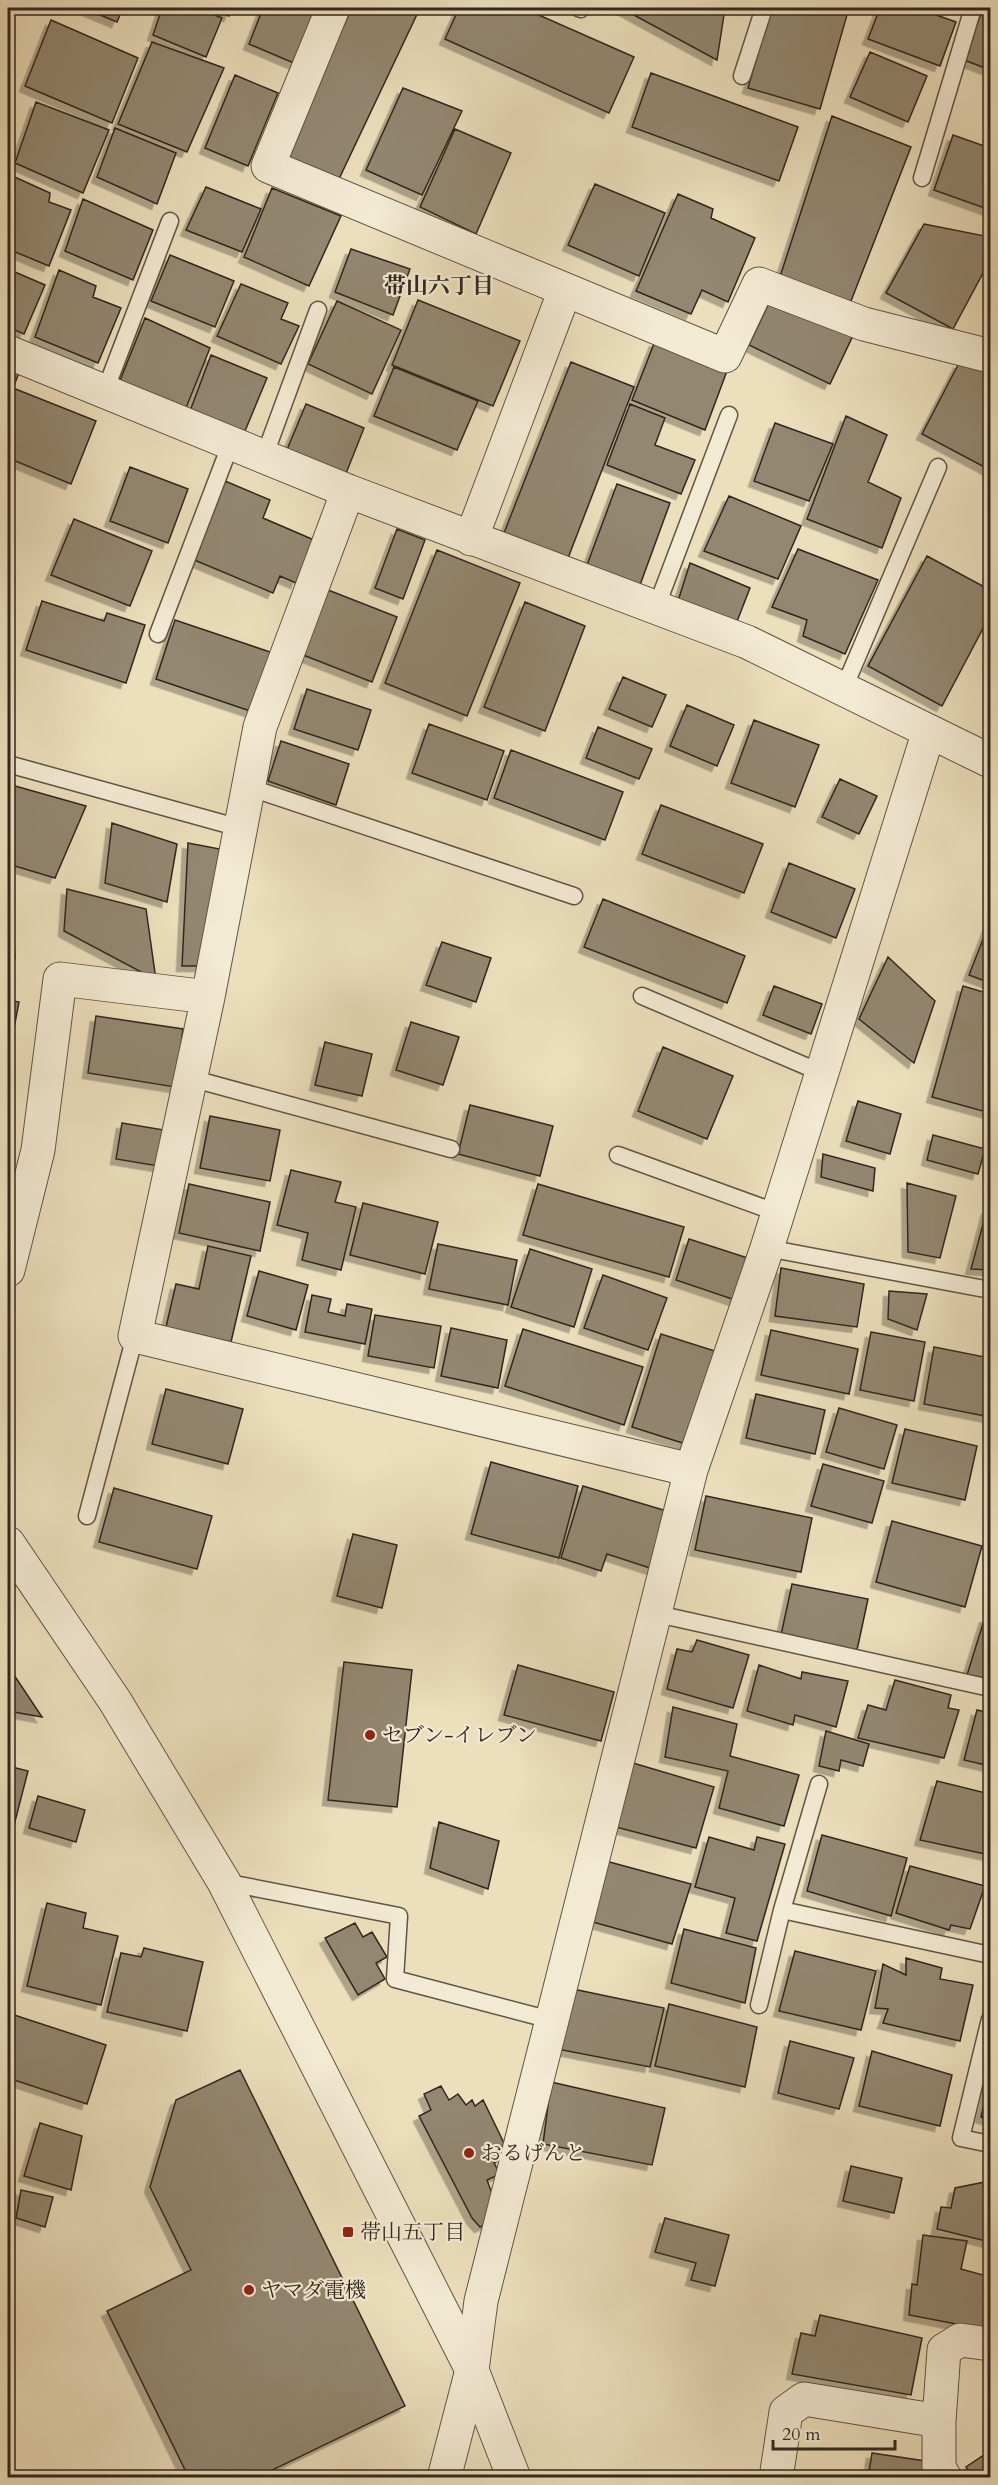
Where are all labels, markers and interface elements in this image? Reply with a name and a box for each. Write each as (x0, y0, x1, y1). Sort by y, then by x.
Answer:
district label: 帯山六丁目 (384, 271, 494, 301)
place label: セブン-イレブン (382, 1721, 537, 1750)
marker: セブン-イレブン (363, 1728, 377, 1742)
place label: おるげんと (481, 2139, 586, 2168)
marker: おるげんと (462, 2146, 476, 2160)
place label: 帯山五丁目 (360, 2218, 465, 2247)
marker: 帯山五丁目 (341, 2225, 355, 2239)
place label: ヤマダ電機 (261, 2276, 366, 2305)
marker: ヤマダ電機 (242, 2283, 256, 2297)
scale bar (773, 2413, 894, 2451)
text: 20 m (782, 2422, 821, 2447)

